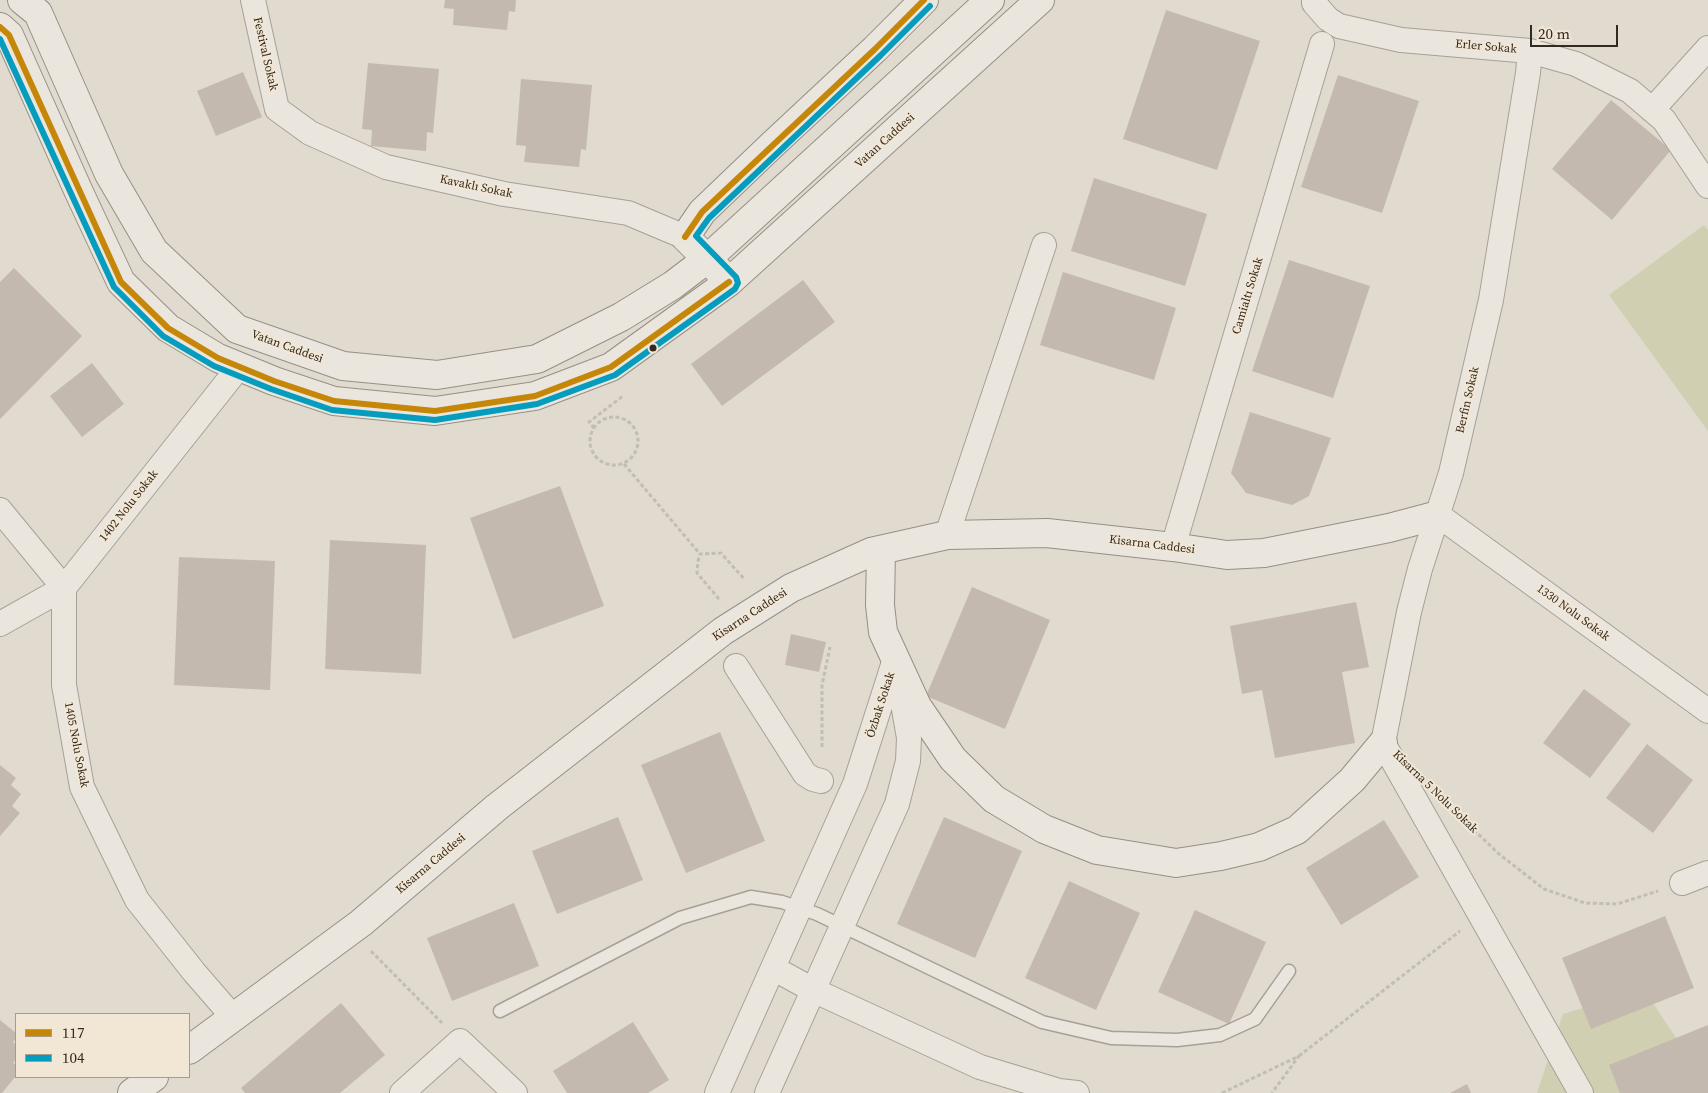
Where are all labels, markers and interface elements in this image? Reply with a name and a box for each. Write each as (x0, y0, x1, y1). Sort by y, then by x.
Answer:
scale bar (1533, 15, 1620, 47)
street label: Festival Sokak (250, 16, 280, 92)
text: 20 m (1538, 23, 1570, 44)
street label: Erler Sokak (1455, 37, 1517, 57)
street label: Vatan Caddesi (852, 110, 918, 172)
street label: Kavaklı Sokak (438, 172, 514, 202)
street label: Camialtı Sokak (1229, 256, 1267, 336)
street label: Vatan Caddesi (249, 327, 325, 367)
unlabelled marker (648, 343, 658, 353)
street label: Berfin Sokak (1453, 365, 1483, 435)
street label: 1402 Nolu Sokak (97, 467, 161, 545)
street label: Kisarna Caddesi (1108, 533, 1196, 557)
street label: 1330 Nolu Sokak (1534, 582, 1612, 644)
street label: Kisarna Caddesi (710, 585, 790, 645)
street label: Özbak Sokak (864, 670, 898, 740)
street label: 1405 Nolu Sokak (61, 701, 91, 789)
street label: Kisarna 5 Nolu Sokak (1389, 748, 1481, 836)
street label: Kisarna Caddesi (393, 831, 469, 897)
legend (15, 1013, 190, 1078)
text: 117 (62, 1022, 85, 1043)
text: 104 (62, 1047, 85, 1068)

